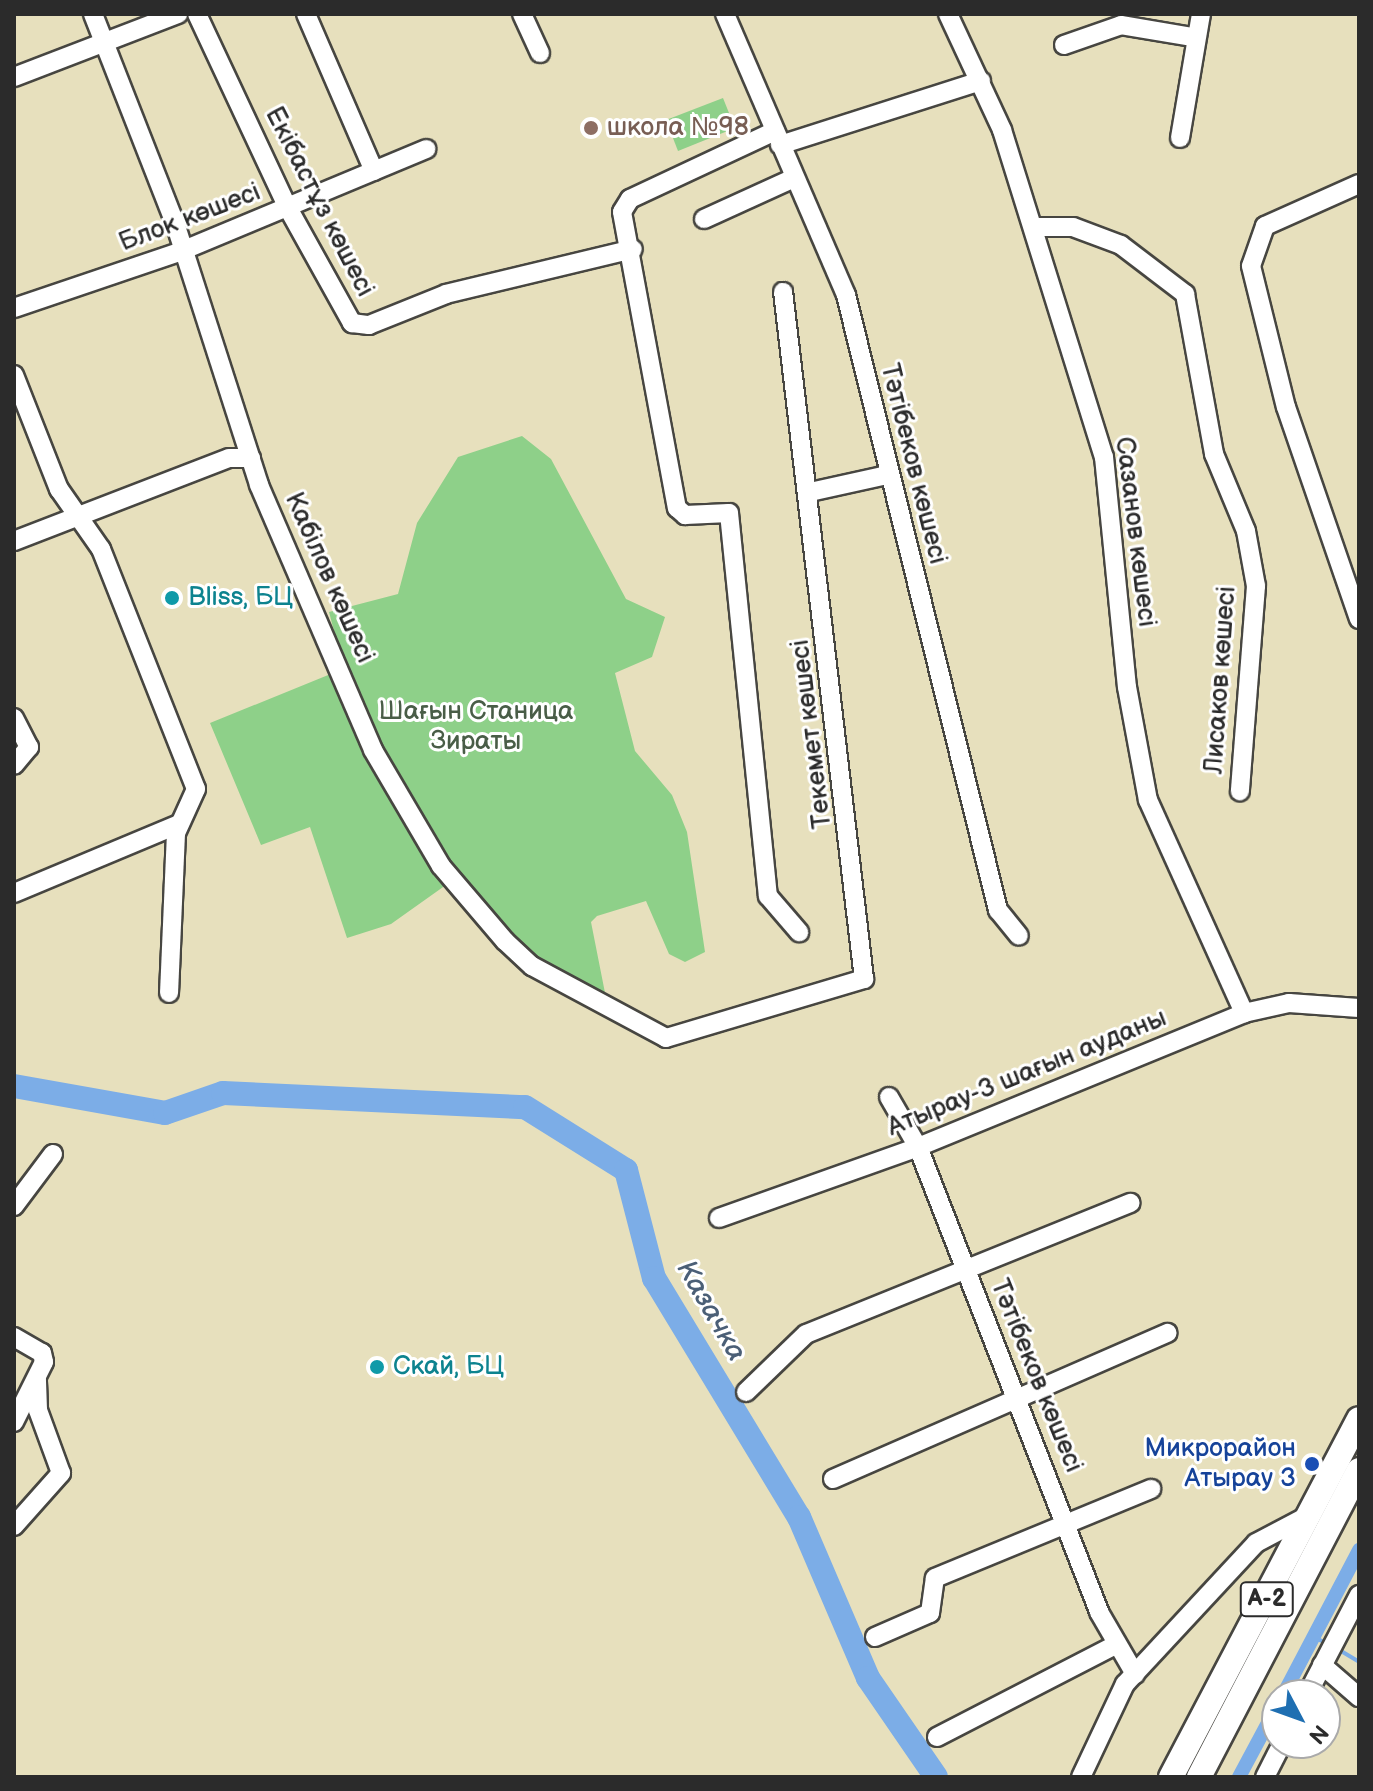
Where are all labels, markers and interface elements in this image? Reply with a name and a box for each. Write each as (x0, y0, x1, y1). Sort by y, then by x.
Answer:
street label: Екібастұз көшесі (258, 102, 380, 302)
place label: школа №98 (607, 112, 749, 144)
marker: школа №98 (582, 119, 600, 137)
street label: Блок көшесі (115, 177, 265, 259)
street label: Тәтібеков көшесі (873, 361, 953, 567)
street label: Сазанов көшесі (1108, 435, 1162, 629)
street label: Кабілов көшесі (277, 488, 381, 668)
place label: Bliss, БЦ (188, 582, 293, 614)
street label: Лисаков көшесі (1199, 585, 1243, 775)
marker: Bliss, БЦ (163, 589, 181, 607)
street label: Текемет көшесі (785, 638, 839, 830)
park label: Шағын Станица Зираты (379, 696, 573, 758)
street label: Атырау-3 шағын ауданы (883, 1003, 1171, 1143)
water label: Казачка (669, 1255, 753, 1367)
street label: Тәтібеков көшесі (983, 1275, 1089, 1477)
place label: Скай, БЦ (393, 1351, 504, 1383)
marker: Скай, БЦ (368, 1358, 386, 1376)
place label: Микрорайон Атырау 3 (1145, 1433, 1296, 1494)
marker: Микрорайон Атырау 3 (1303, 1455, 1321, 1473)
road number: A-2 (1239, 1579, 1295, 1619)
north arrow (1261, 1679, 1341, 1759)
text: N (1302, 1719, 1334, 1749)

